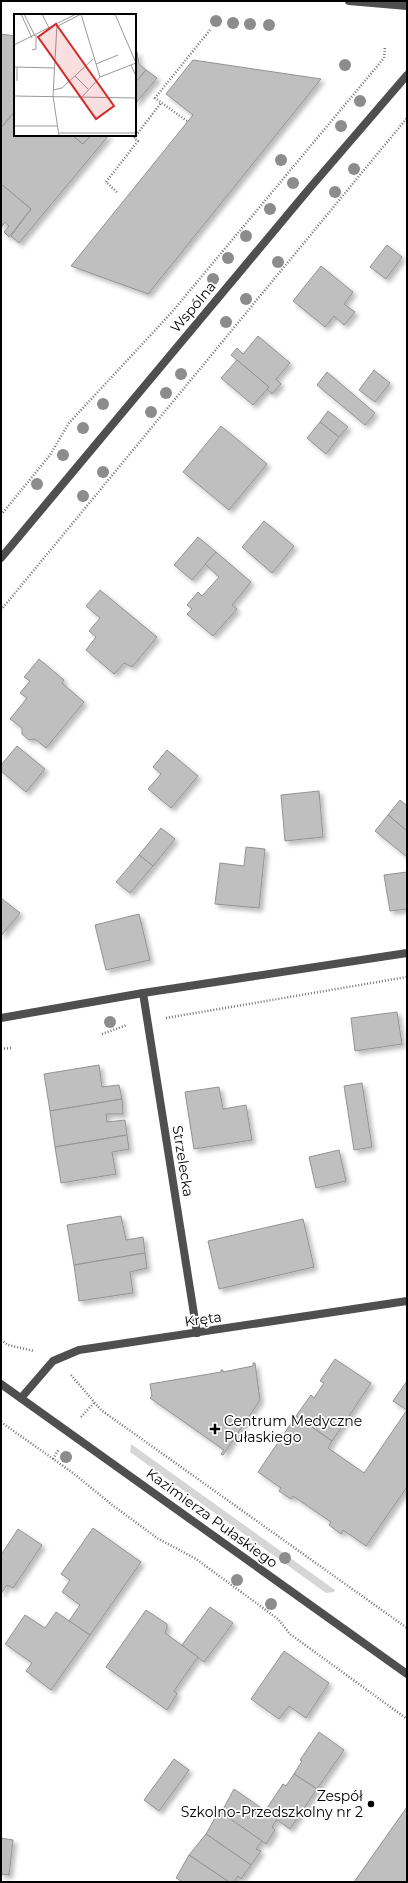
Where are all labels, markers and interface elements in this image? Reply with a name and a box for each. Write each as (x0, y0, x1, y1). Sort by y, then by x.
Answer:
inset map (14, 14, 136, 136)
street label: Wspólna (166, 278, 220, 336)
street label: Strzelecka (168, 1124, 198, 1198)
street label: Kręta (183, 1307, 223, 1331)
place label: Centrum Medyczne Pułaskiego (224, 1412, 362, 1446)
marker: Centrum Medyczne Pułaskiego (209, 1423, 221, 1435)
street label: Kazimierza Pułaskiego (143, 1464, 281, 1572)
place label: Zespół Szkolno-Przedszkolny nr 2 (181, 1787, 363, 1821)
marker: Zespół Szkolno-Przedszkolny nr 2 (366, 1799, 376, 1809)

